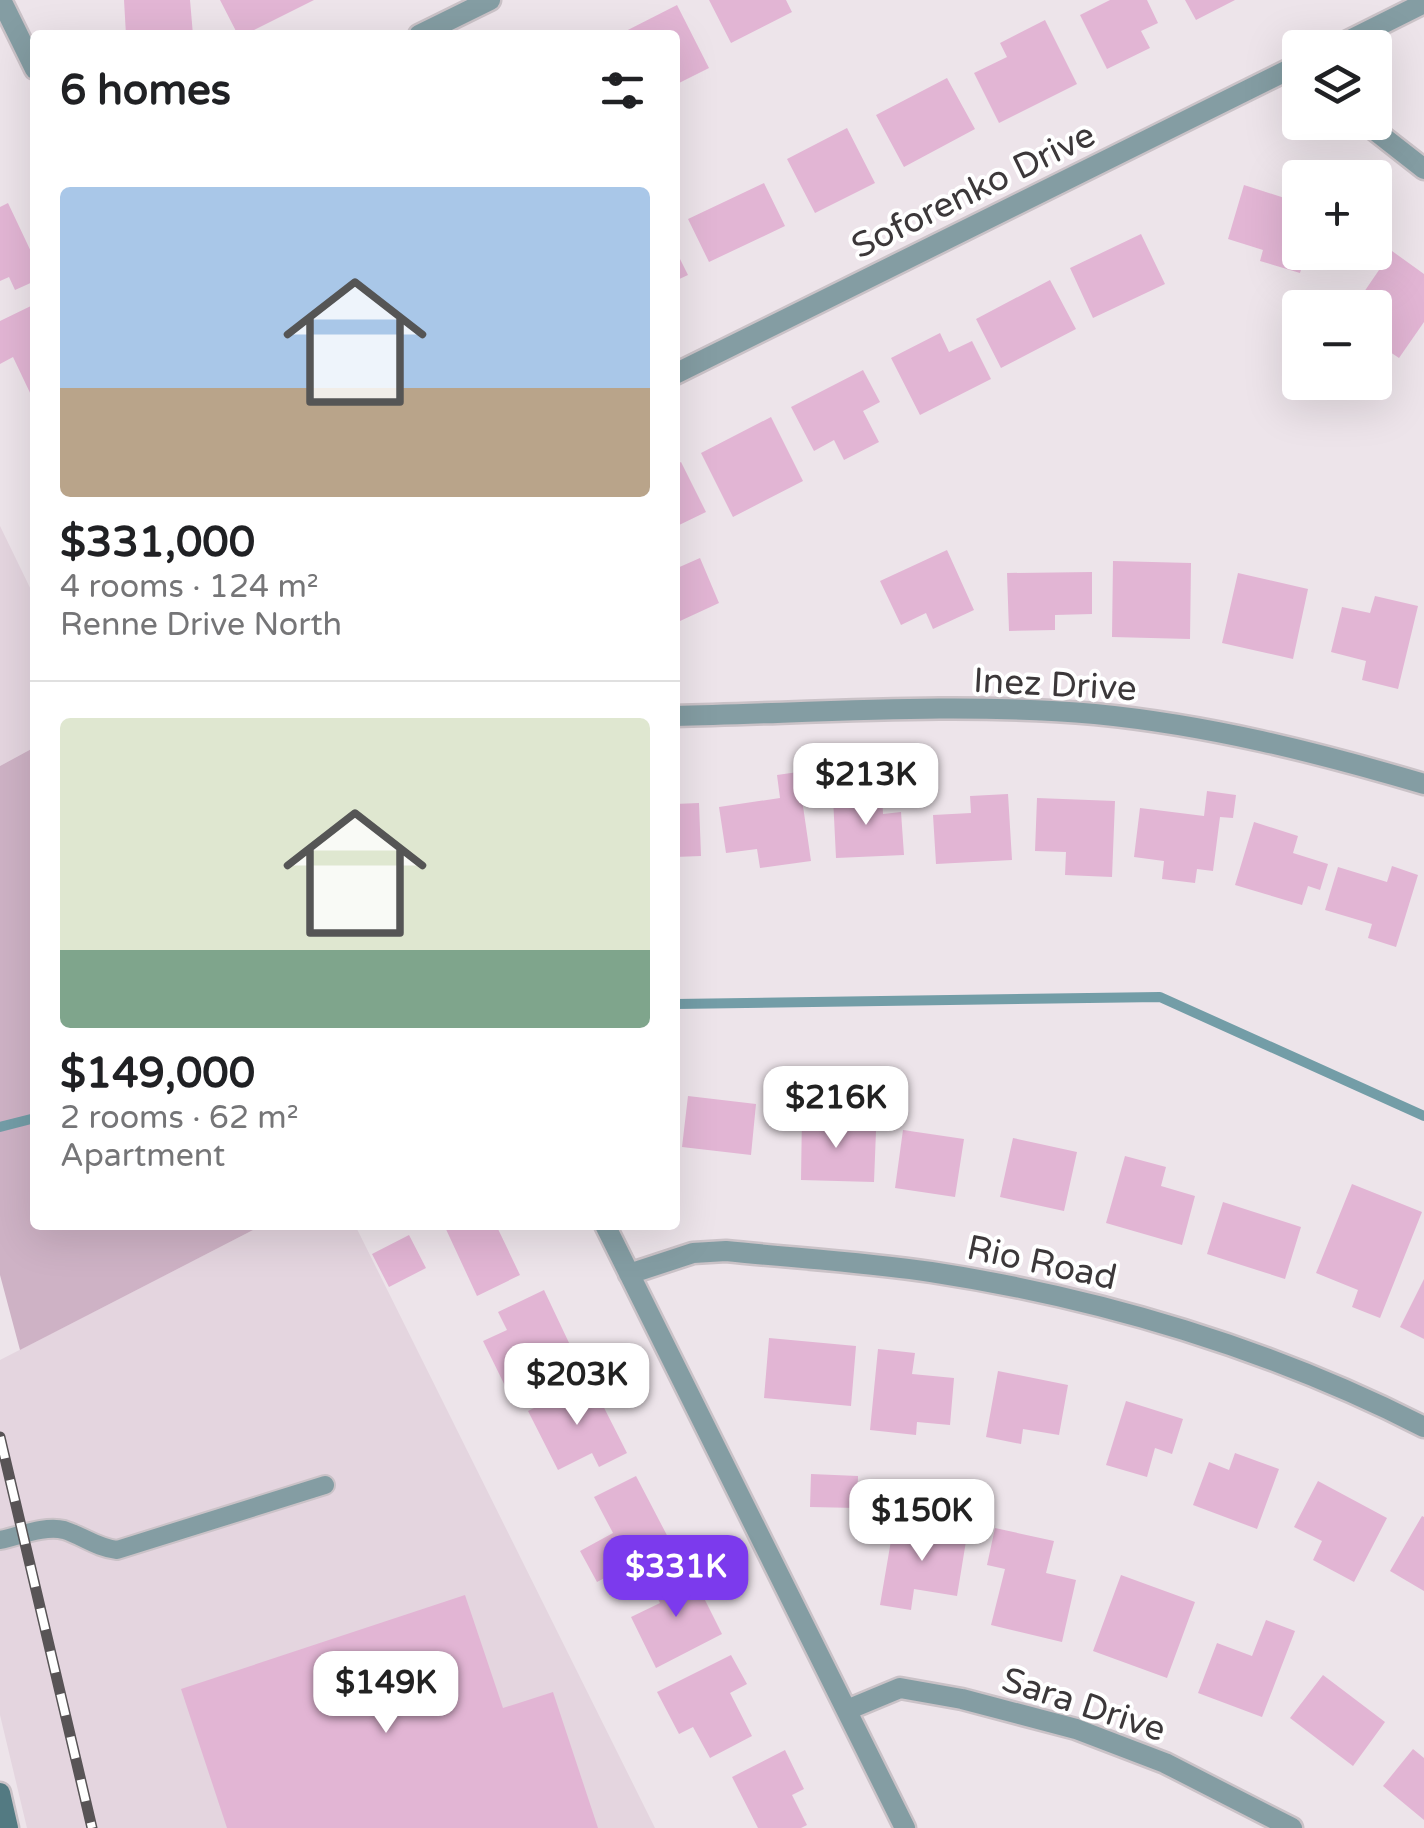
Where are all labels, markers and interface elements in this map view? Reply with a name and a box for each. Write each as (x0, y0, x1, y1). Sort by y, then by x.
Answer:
map controls (1282, 30, 1392, 400)
button: layers (1282, 30, 1392, 140)
icon: filters (595, 63, 650, 118)
text: 6 homes (60, 65, 231, 116)
street label: Soforenko Drive (845, 114, 1102, 268)
button: + (1282, 160, 1392, 270)
icon: home (265, 252, 445, 432)
button: − (1282, 290, 1392, 400)
text: $331,000 (60, 517, 255, 568)
text: 4 rooms · 124 m² (60, 568, 319, 606)
text: Renne Drive North (60, 606, 342, 644)
street label: Inez Drive (972, 660, 1138, 710)
pin: $213K (796, 743, 936, 828)
text: $213K (815, 756, 917, 794)
icon: home (265, 783, 445, 963)
text: $149,000 (60, 1048, 255, 1099)
pin: $216K (766, 1066, 906, 1151)
text: $216K (785, 1079, 887, 1117)
text: 2 rooms · 62 m² (60, 1099, 299, 1137)
text: Apartment (60, 1137, 225, 1175)
street label: Rio Road (963, 1227, 1120, 1299)
pin: $203K (507, 1343, 647, 1428)
text: $203K (526, 1356, 628, 1394)
pin: $150K (852, 1479, 992, 1564)
text: $150K (871, 1492, 973, 1530)
pin: $331K (606, 1535, 746, 1620)
text: $331K (625, 1548, 727, 1586)
pin: $149K (316, 1651, 456, 1736)
street label: Sara Drive (997, 1659, 1171, 1751)
text: $149K (335, 1664, 437, 1702)

